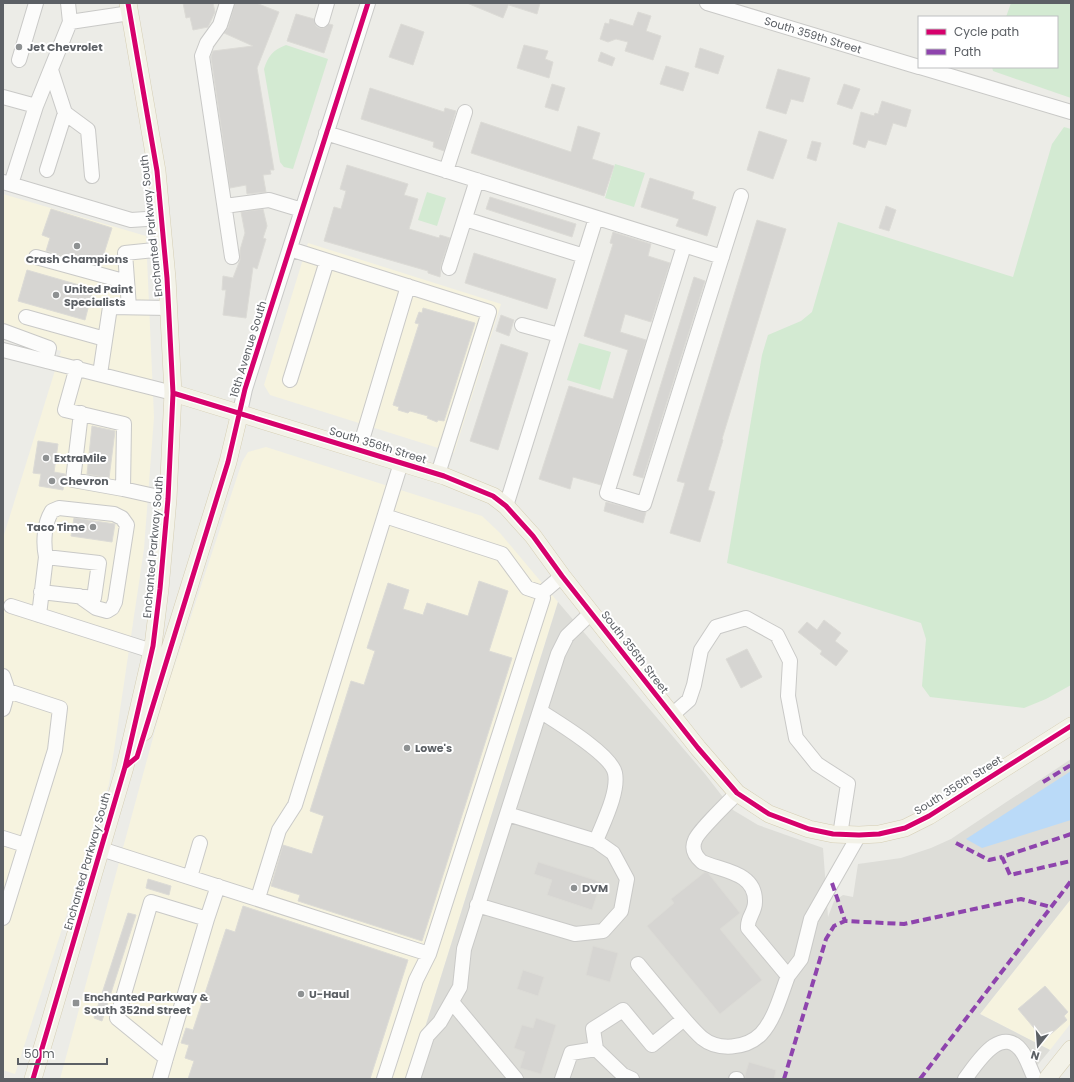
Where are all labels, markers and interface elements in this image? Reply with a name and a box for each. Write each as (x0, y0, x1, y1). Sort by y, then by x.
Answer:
street label: South 359th Street (762, 13, 864, 57)
legend (918, 16, 1058, 68)
text: Cycle path (954, 23, 1019, 40)
place label: Jet Chevrolet (27, 39, 103, 55)
marker: Jet Chevrolet (14, 42, 24, 52)
text: Path (954, 43, 981, 60)
street label: Enchanted Parkway South (136, 154, 166, 298)
marker: Crash Champions (72, 241, 82, 251)
place label: Crash Champions (26, 251, 128, 267)
place label: United Paint Specialists (64, 281, 133, 310)
marker: United Paint Specialists (51, 290, 61, 300)
street label: 16th Avenue South (226, 299, 270, 399)
street label: South 356th Street (327, 423, 429, 467)
place label: ExtraMile (54, 450, 107, 466)
marker: ExtraMile (41, 453, 51, 463)
place label: Chevron (60, 473, 109, 489)
street label: Enchanted Parkway South (139, 475, 167, 619)
marker: Chevron (47, 476, 57, 486)
place label: Taco Time (27, 519, 85, 535)
marker: Taco Time (88, 522, 98, 532)
street label: South 356th Street (598, 607, 672, 697)
place label: Lowe's (415, 740, 452, 756)
marker: Lowe's (402, 743, 412, 753)
street label: South 356th Street (911, 751, 1005, 819)
street label: Enchanted Parkway South (60, 790, 114, 932)
place label: DVM (582, 880, 608, 896)
marker: DVM (569, 883, 579, 893)
place label: U-Haul (309, 986, 349, 1002)
place label: Enchanted Parkway & South 352nd Street (84, 989, 208, 1018)
marker: U-Haul (296, 989, 306, 999)
marker: Enchanted Parkway & South 352nd Street (71, 998, 81, 1008)
north arrow (1018, 1026, 1058, 1066)
scale bar (18, 1040, 107, 1066)
text: 50 m (24, 1045, 55, 1062)
text: N (1029, 1047, 1041, 1064)

